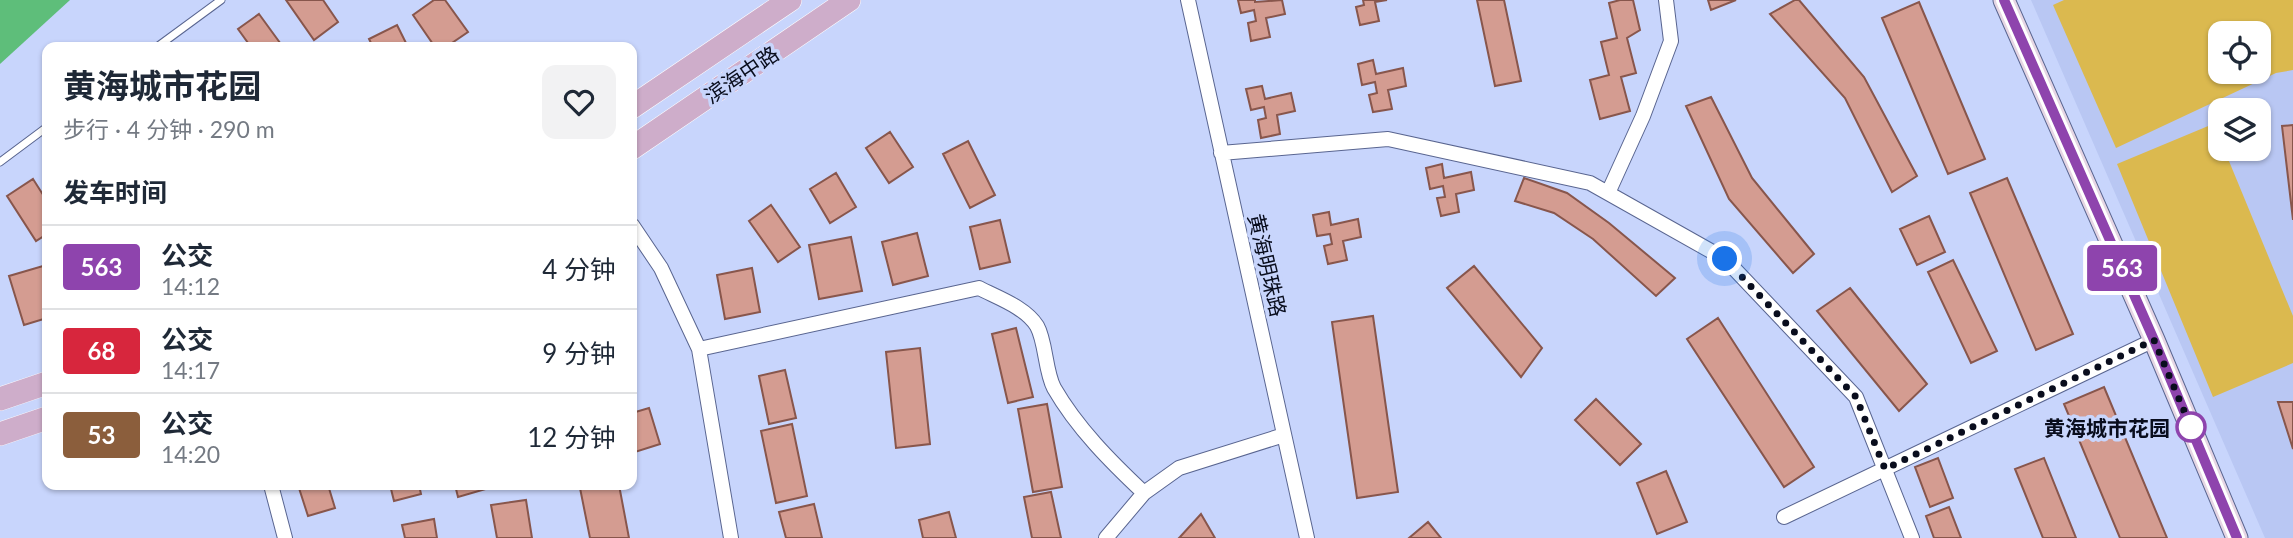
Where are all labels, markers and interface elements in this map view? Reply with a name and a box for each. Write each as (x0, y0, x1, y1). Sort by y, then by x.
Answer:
map controls (2208, 21, 2271, 161)
button: locate (2208, 21, 2271, 84)
street label: 滨海中路 (699, 40, 783, 108)
text: 黄海城市花园 (63, 65, 261, 105)
button: heart (542, 65, 616, 139)
button: layers (2208, 98, 2271, 161)
text: 步行 · 4 分钟 · 290 m (63, 115, 275, 143)
text: 发车时间 (63, 176, 167, 208)
street label: 黄海明珠路 (1244, 211, 1292, 319)
text: 公交 (161, 239, 213, 271)
your location (1707, 241, 1742, 276)
line badge: 563 (2082, 245, 2162, 291)
text: 563 (81, 252, 122, 281)
text: 4 分钟 (542, 253, 616, 285)
text: 563 (2101, 253, 2143, 282)
text: 14:12 (161, 272, 220, 300)
text: 公交 (161, 323, 213, 355)
text: 68 (88, 336, 115, 365)
text: 9 分钟 (542, 337, 616, 369)
text: 14:17 (161, 356, 220, 384)
text: 公交 (161, 407, 213, 439)
marker: 黄海城市花园 (2176, 412, 2206, 442)
place label: 黄海城市花园 (2044, 415, 2170, 440)
text: 53 (88, 420, 115, 449)
text: 12 分钟 (527, 421, 616, 453)
text: 14:20 (161, 440, 220, 468)

